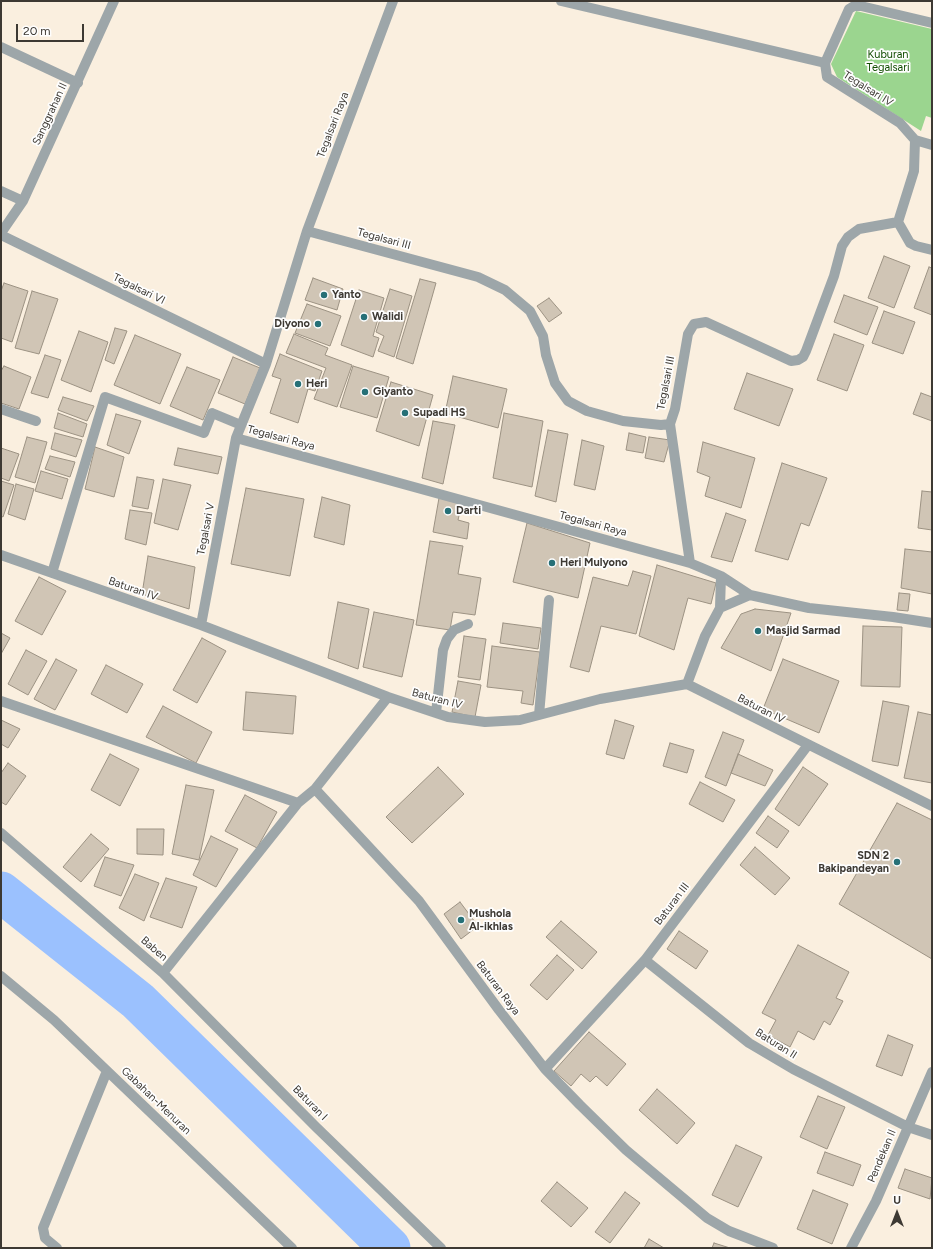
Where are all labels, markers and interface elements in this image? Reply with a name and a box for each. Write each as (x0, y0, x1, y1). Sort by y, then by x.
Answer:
scale bar (18, 16, 86, 42)
text: 20 m (23, 24, 51, 38)
park label: Kuburan Tegalsari (867, 48, 909, 74)
street label: Tegalsari IV (841, 69, 895, 109)
street label: Sanggrahan II (30, 81, 70, 147)
street label: Tegalsari Raya (314, 90, 352, 160)
street label: Tegalsari III (356, 226, 412, 252)
street label: Tegalsari VI (111, 271, 167, 307)
place label: Yanto (332, 288, 361, 302)
marker: Yanto (319, 290, 329, 300)
place label: Walidi (372, 310, 403, 324)
marker: Walidi (359, 312, 369, 322)
place label: Diyono (274, 317, 310, 331)
marker: Diyono (313, 319, 323, 329)
street label: Tegalsari III (654, 355, 678, 411)
place label: Heri (306, 377, 327, 391)
marker: Heri (293, 379, 303, 389)
place label: Giyanto (373, 385, 413, 399)
marker: Giyanto (360, 387, 370, 397)
place label: Supadi HS (413, 406, 465, 420)
marker: Supadi HS (400, 408, 410, 418)
street label: Tegalsari Raya (246, 423, 316, 453)
street label: Tegalsari V (194, 502, 218, 556)
place label: Darti (456, 504, 481, 518)
marker: Darti (443, 506, 453, 516)
street label: Tegalsari Raya (558, 509, 628, 539)
place label: Heri Mulyono (560, 556, 628, 570)
marker: Heri Mulyono (547, 558, 557, 568)
street label: Baturan IV (107, 574, 159, 604)
place label: Masjid Sarmad (766, 624, 840, 638)
marker: Masjid Sarmad (753, 626, 763, 636)
street label: Baturan IV (410, 686, 464, 712)
street label: Baturan IV (735, 691, 787, 727)
place label: SDN 2 Bakipandeyan (818, 849, 889, 875)
marker: SDN 2 Bakipandeyan (892, 857, 902, 867)
street label: Baturan III (652, 880, 692, 928)
place label: Mushola Al-ikhlas (469, 907, 513, 933)
marker: Mushola Al-ikhlas (456, 915, 466, 925)
street label: Baben (138, 934, 170, 964)
street label: Baturan Raya (473, 958, 523, 1018)
street label: Baturan II (753, 1026, 799, 1062)
street label: Gabahan-Menuran (118, 1064, 194, 1138)
street label: Baturan I (290, 1083, 330, 1123)
street label: Pendekan II (865, 1127, 899, 1185)
north arrow (877, 1193, 917, 1233)
text: U (893, 1194, 901, 1207)

